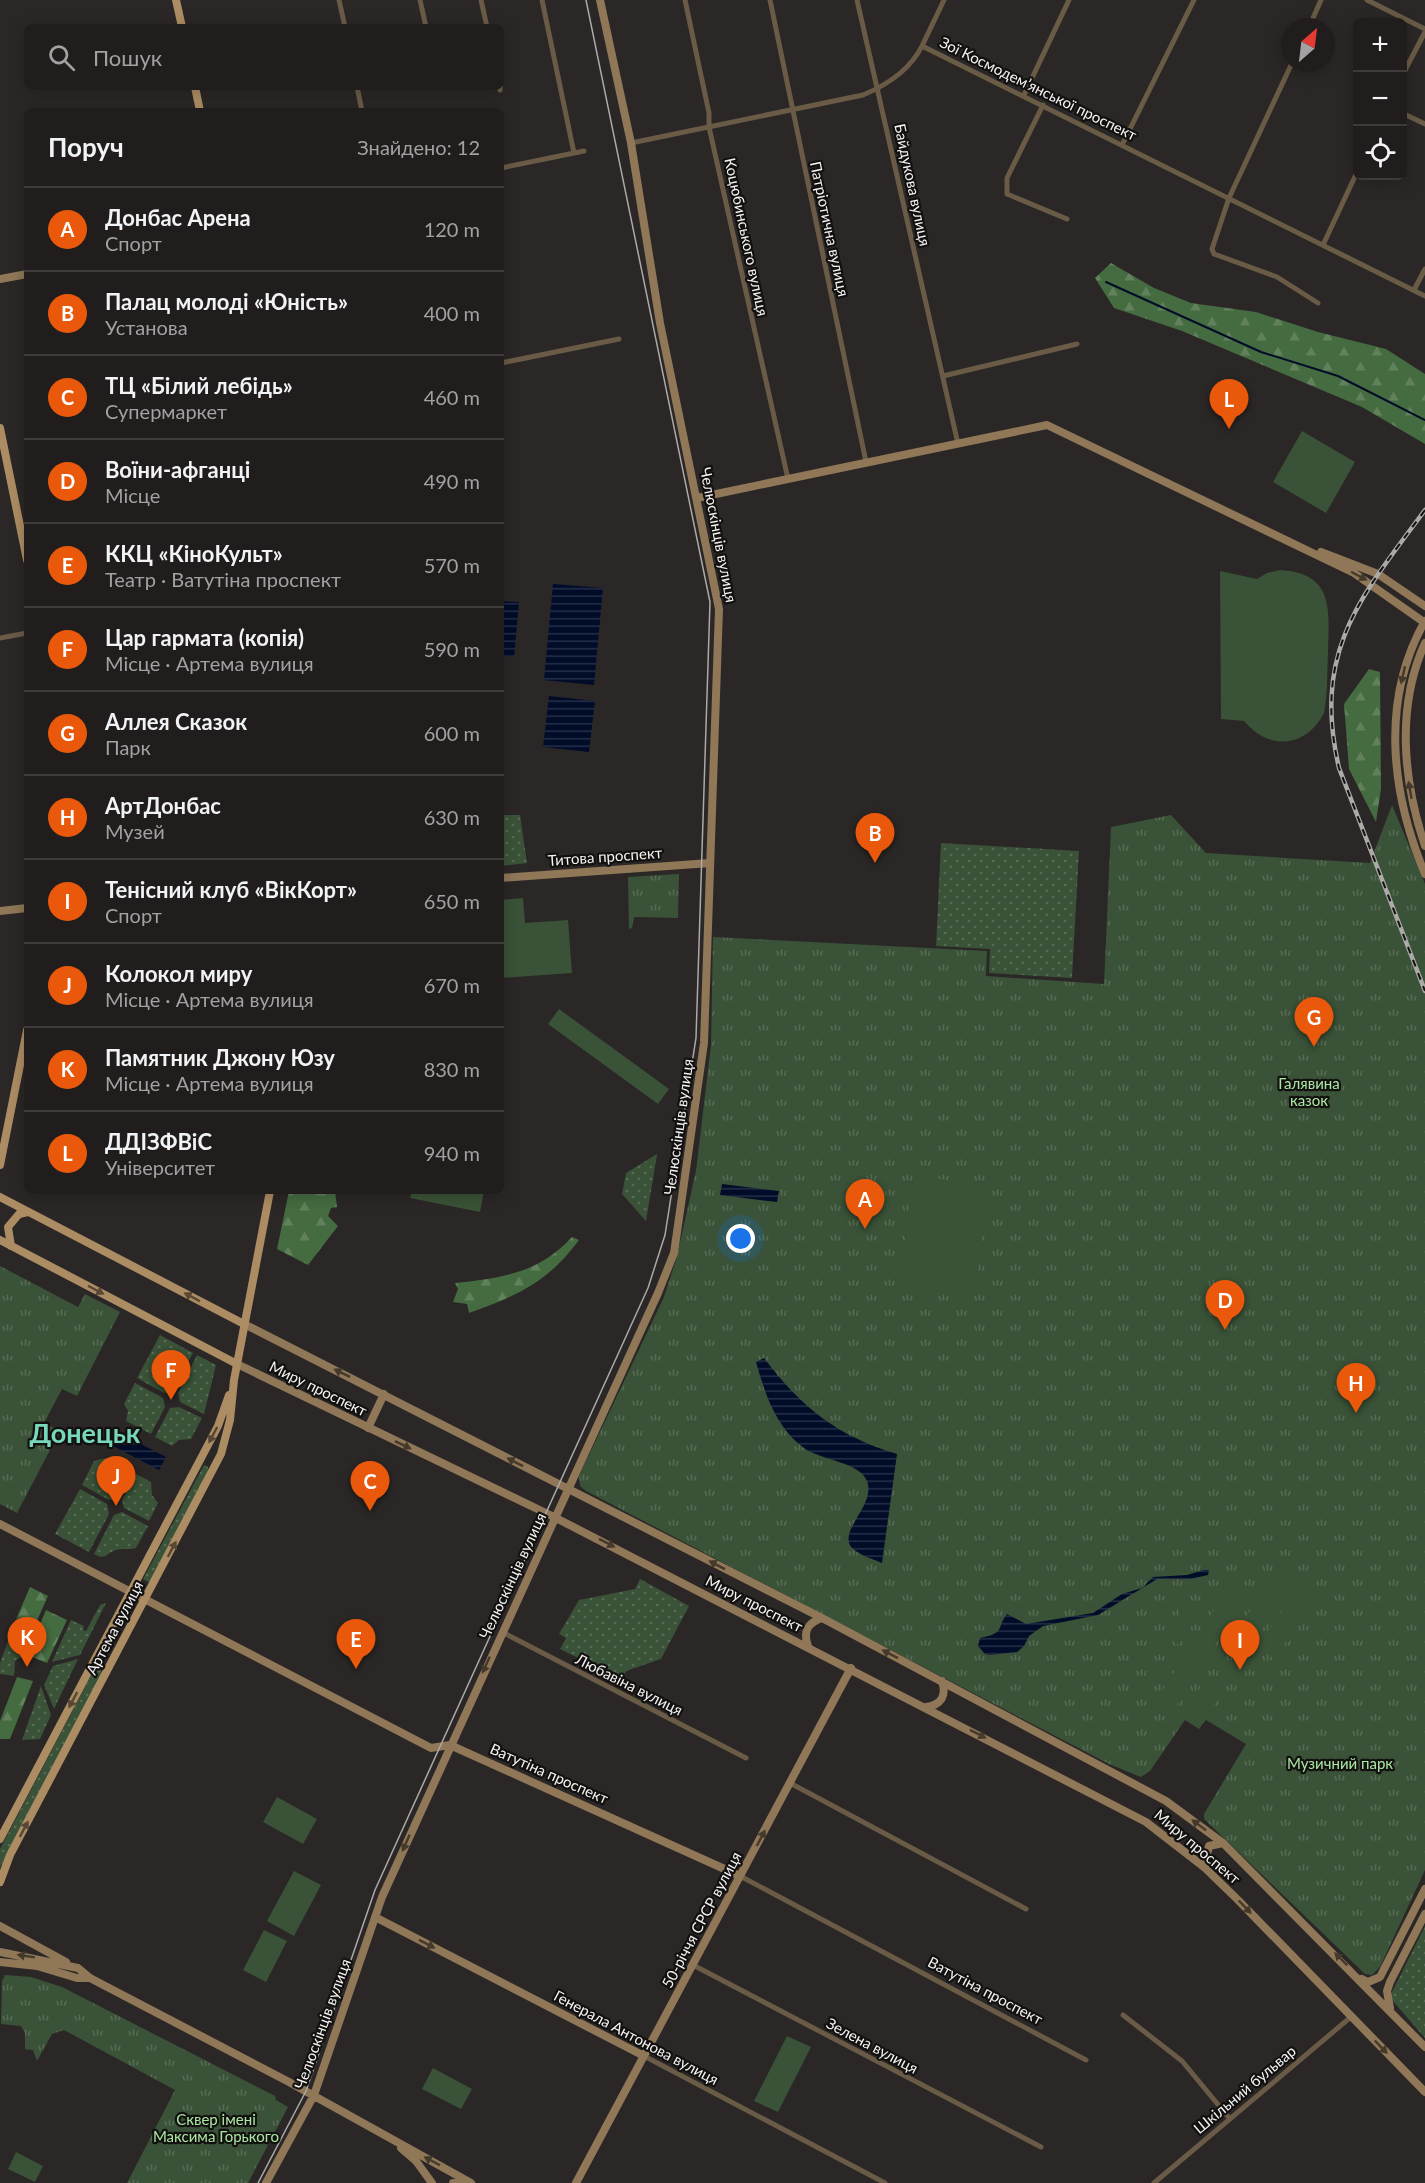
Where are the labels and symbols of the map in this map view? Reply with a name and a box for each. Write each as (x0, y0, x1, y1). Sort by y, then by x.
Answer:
north arrow (1281, 18, 1335, 72)
street label: Зої Космодем’янської проспект (937, 33, 1140, 144)
street label: Байдукова вулиця (891, 122, 935, 248)
street label: Коцюбинського вулиця (721, 156, 773, 318)
street label: Патріотична вулиця (807, 160, 853, 298)
pin: L (1210, 380, 1248, 429)
street label: Челюскінців вулиця (697, 466, 741, 604)
one-way arrow (1350, 571, 1368, 581)
one-way arrow (1398, 666, 1407, 685)
one-way arrow (1405, 780, 1414, 799)
pin: B (856, 814, 894, 863)
street label: Титова проспект (547, 843, 663, 869)
pin: G (1294, 998, 1334, 1047)
street label: Челюскінців вулиця (660, 1058, 696, 1196)
park label: Галявина казок (1278, 1074, 1340, 1109)
pin: A (846, 1180, 884, 1229)
your location (726, 1224, 755, 1253)
pin: D (1206, 1280, 1244, 1330)
one-way arrow (87, 1285, 104, 1295)
one-way arrow (183, 1293, 201, 1303)
pin: F (152, 1350, 190, 1400)
street label: Миру проспект (267, 1357, 371, 1420)
pin: H (1336, 1364, 1376, 1413)
one-way arrow (333, 1368, 350, 1378)
district label: Донецьк (30, 1416, 141, 1449)
one-way arrow (208, 1427, 218, 1444)
one-way arrow (394, 1440, 411, 1449)
pin: J (96, 1456, 136, 1506)
one-way arrow (507, 1457, 524, 1467)
pin: C (350, 1462, 389, 1511)
street label: Челюскінців вулиця (475, 1510, 549, 1642)
one-way arrow (598, 1538, 615, 1548)
one-way arrow (167, 1540, 177, 1557)
one-way arrow (708, 1560, 725, 1570)
street label: Миру проспект (703, 1571, 806, 1635)
street label: Артема вулиця (82, 1578, 146, 1677)
pin: K (8, 1618, 46, 1667)
pin: E (336, 1620, 376, 1669)
pin: I (1220, 1620, 1260, 1670)
street label: Любавіна вулиця (572, 1649, 686, 1719)
one-way arrow (882, 1649, 899, 1659)
one-way arrow (482, 1657, 491, 1674)
one-way arrow (69, 1691, 79, 1709)
one-way arrow (969, 1729, 986, 1738)
street label: Ватутіна проспект (488, 1739, 612, 1807)
park label: Музичний парк (1287, 1754, 1393, 1772)
street label: Миру проспект (1151, 1805, 1245, 1888)
one-way arrow (1192, 1819, 1208, 1831)
one-way arrow (19, 1820, 29, 1837)
one-way arrow (756, 1829, 766, 1846)
one-way arrow (401, 1834, 411, 1852)
street label: 50-річчя СРСР вулиця (658, 1848, 745, 1991)
one-way arrow (1238, 1899, 1252, 1913)
one-way arrow (419, 1939, 436, 1949)
one-way arrow (17, 1951, 36, 1960)
street label: Ватутіна проспект (925, 1952, 1046, 2028)
one-way arrow (1334, 1952, 1348, 1966)
street label: Челюскінців вулиця (290, 1956, 354, 2091)
street label: Генерала Антонова вулиця (551, 1986, 722, 2088)
street label: Зелена вулиця (824, 2013, 921, 2077)
one-way arrow (1374, 2039, 1388, 2054)
street label: Шкільний бульвар (1190, 2041, 1299, 2137)
park label: Сквер імені Максима Горького (153, 2110, 279, 2145)
one-way arrow (423, 2156, 440, 2165)

